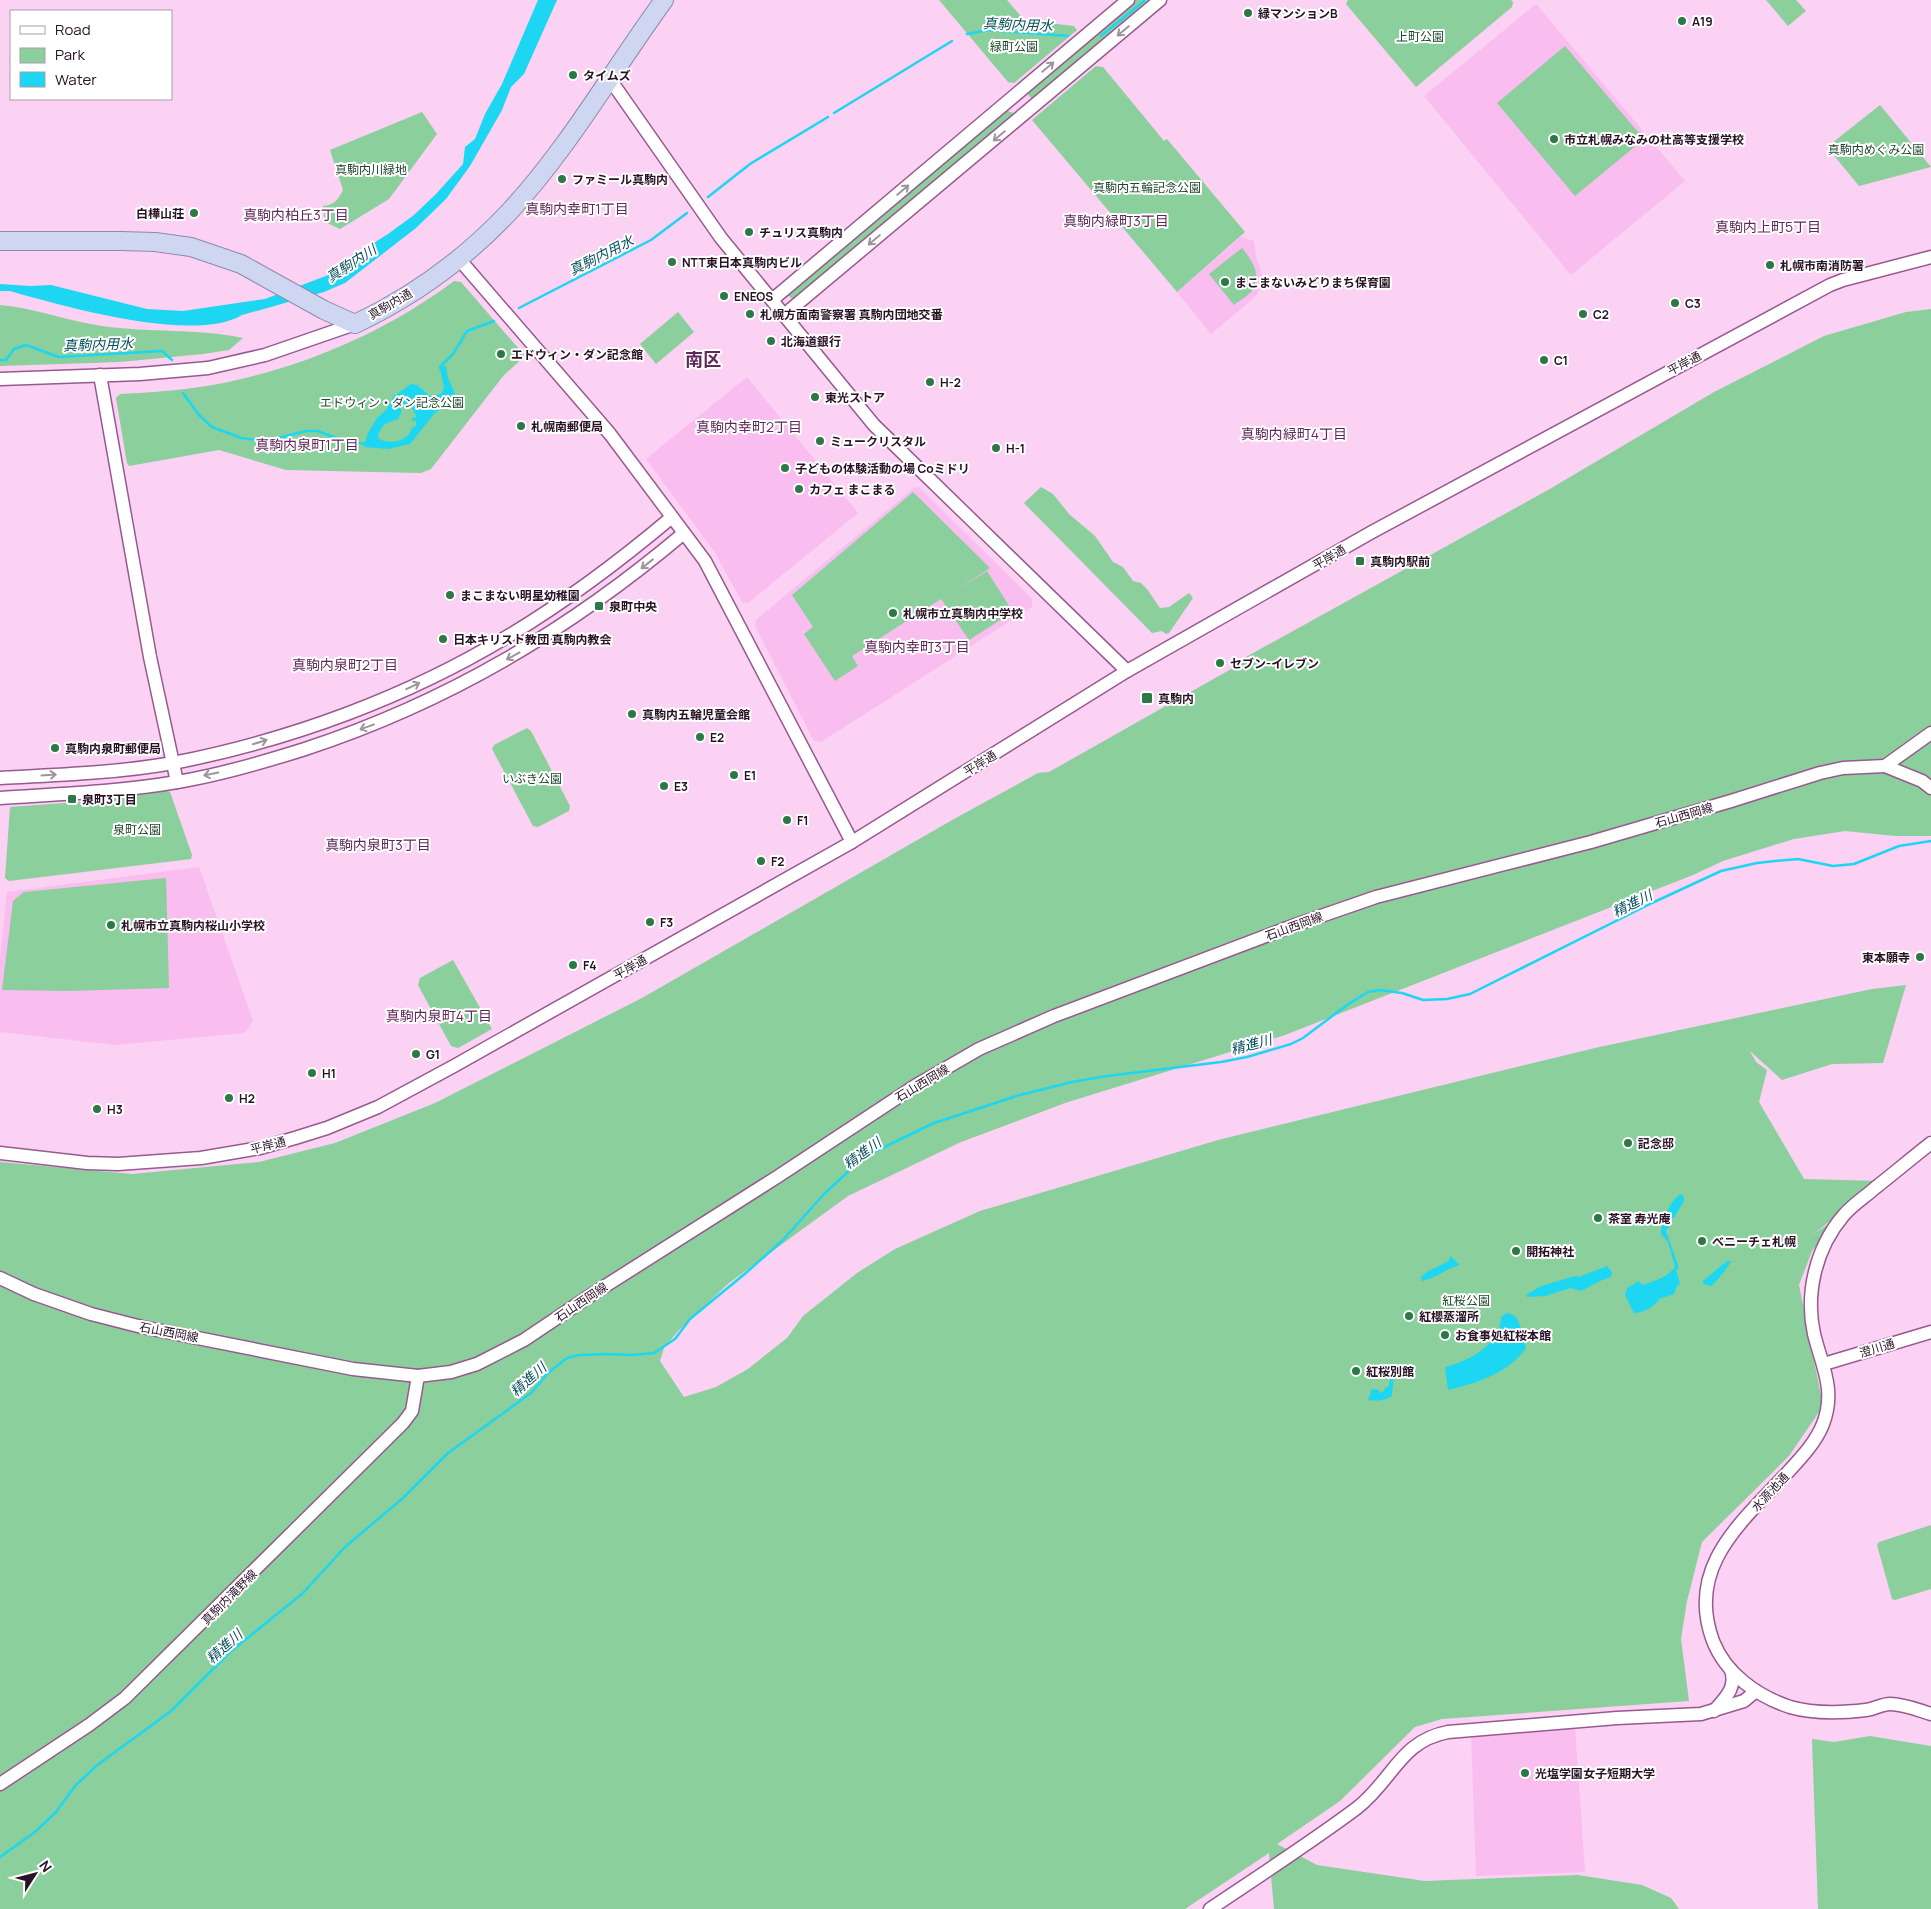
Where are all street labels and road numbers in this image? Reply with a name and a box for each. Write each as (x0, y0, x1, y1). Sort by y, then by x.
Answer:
street label: 真駒内通 (365, 285, 415, 323)
street label: 平岸通 (1664, 347, 1704, 379)
street label: 平岸通 (1309, 541, 1349, 573)
street label: 平岸通 (960, 746, 1000, 780)
street label: 石山西岡線 (1653, 799, 1715, 831)
street label: 石山西岡線 (1263, 908, 1325, 944)
street label: 平岸通 (610, 951, 650, 983)
street label: 石山西岡線 (892, 1060, 952, 1106)
street label: 平岸通 (248, 1132, 288, 1158)
street label: 石山西岡線 (551, 1278, 611, 1326)
street label: 石山西岡線 (138, 1318, 200, 1346)
street label: 澄川通 (1857, 1335, 1897, 1361)
street label: 水源池通 (1747, 1469, 1793, 1515)
street label: 真駒内滝野線 (198, 1566, 260, 1628)

